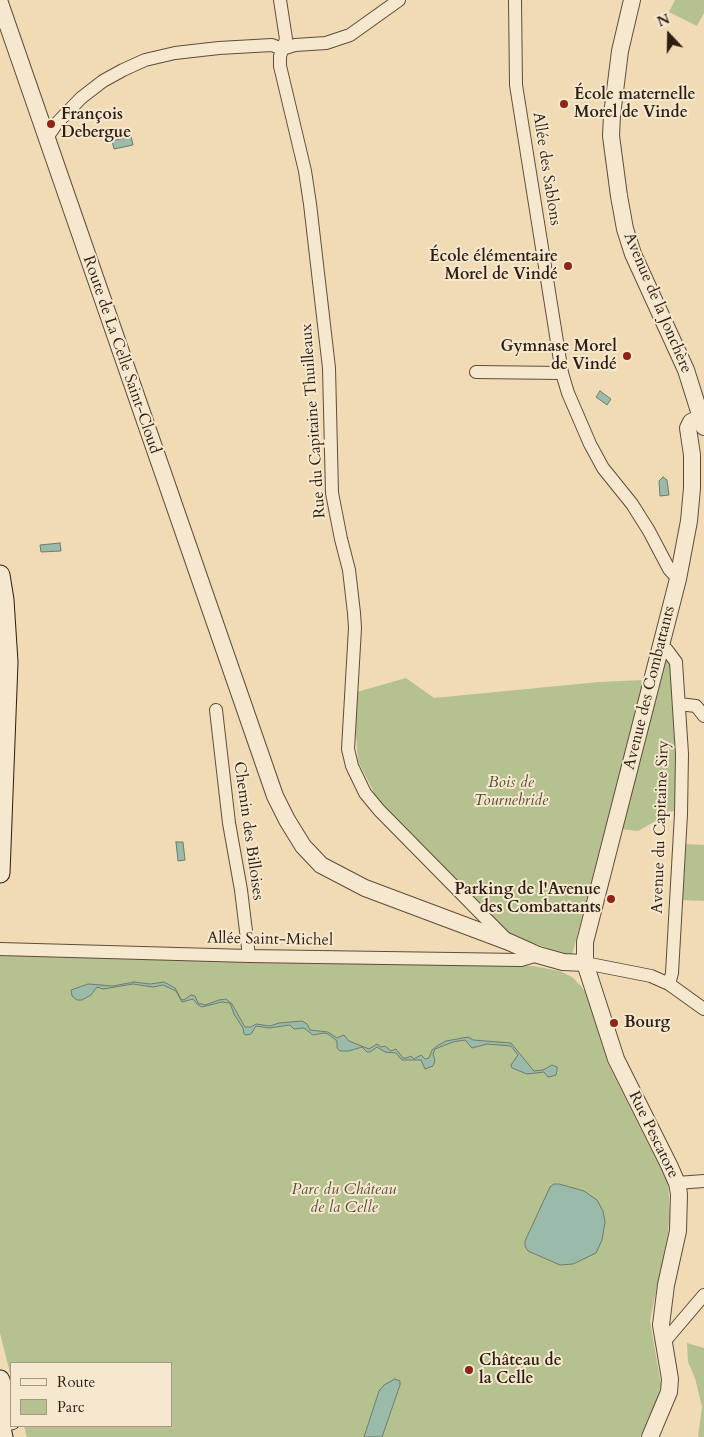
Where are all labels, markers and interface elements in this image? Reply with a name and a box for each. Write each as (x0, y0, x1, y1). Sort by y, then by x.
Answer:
text: N (654, 9, 673, 32)
north arrow (644, 10, 694, 60)
place label: École maternelle Morel de Vinde (574, 85, 696, 123)
marker: École maternelle Morel de Vinde (558, 98, 570, 110)
place label: François Debergue (61, 105, 131, 143)
street label: Allée des Sablons (528, 111, 564, 227)
marker: François Debergue (45, 118, 57, 130)
street label: Avenue de la Jonchère (619, 230, 695, 376)
place label: École élémentaire Morel de Vindé (429, 247, 558, 285)
street label: Route de La Celle Saint-Cloud (78, 253, 164, 457)
marker: École élémentaire Morel de Vindé (562, 260, 574, 272)
street label: Rue du Capitaine Thuilleaux (298, 323, 330, 519)
place label: Gymnase Morel de Vindé (500, 337, 617, 375)
marker: Gymnase Morel de Vindé (621, 350, 633, 362)
street label: Avenue des Combattants (620, 604, 680, 772)
street label: Avenue du Capitaine Siry (648, 740, 674, 914)
street label: Chemin des Billoises (229, 760, 267, 902)
park label: Bois de Tournebride (474, 773, 548, 811)
place label: Parking de l'Avenue des Combattants (455, 880, 601, 918)
marker: Parking de l'Avenue des Combattants (605, 893, 617, 905)
street label: Allée Saint-Michel (207, 929, 333, 951)
place label: Bourg (624, 1013, 670, 1033)
marker: Bourg (608, 1017, 620, 1029)
street label: Rue Pescatore (624, 1088, 682, 1182)
park label: Parc du Château de la Celle (292, 1180, 396, 1218)
place label: Château de la Celle (479, 1351, 562, 1389)
legend (10, 1362, 172, 1427)
marker: Château de la Celle (463, 1364, 475, 1376)
text: Route (57, 1372, 95, 1392)
text: Parc (57, 1397, 85, 1417)

